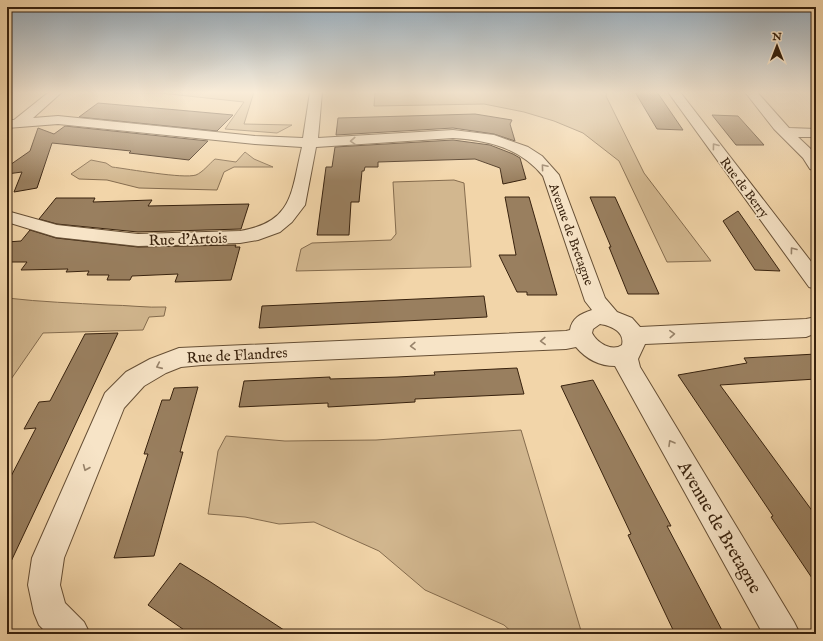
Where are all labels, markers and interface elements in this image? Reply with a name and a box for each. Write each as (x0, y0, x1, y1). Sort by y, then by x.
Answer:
north arrow (757, 26, 797, 66)
text: N (771, 30, 782, 44)
one-way arrow (350, 137, 356, 146)
one-way arrow (713, 144, 720, 151)
street label: Rue de Berry (715, 154, 773, 222)
one-way arrow (542, 164, 549, 172)
street label: Avenue de Bretagne (544, 180, 597, 288)
street label: Rue d'Artois (148, 229, 228, 250)
one-way arrow (791, 248, 798, 255)
one-way arrow (670, 330, 676, 338)
one-way arrow (540, 337, 546, 345)
one-way arrow (410, 342, 416, 351)
street label: Rue de Flandres (186, 343, 288, 368)
one-way arrow (156, 361, 163, 369)
one-way arrow (669, 440, 676, 447)
street label: Avenue de Bretagne (671, 457, 766, 598)
one-way arrow (83, 463, 91, 471)

